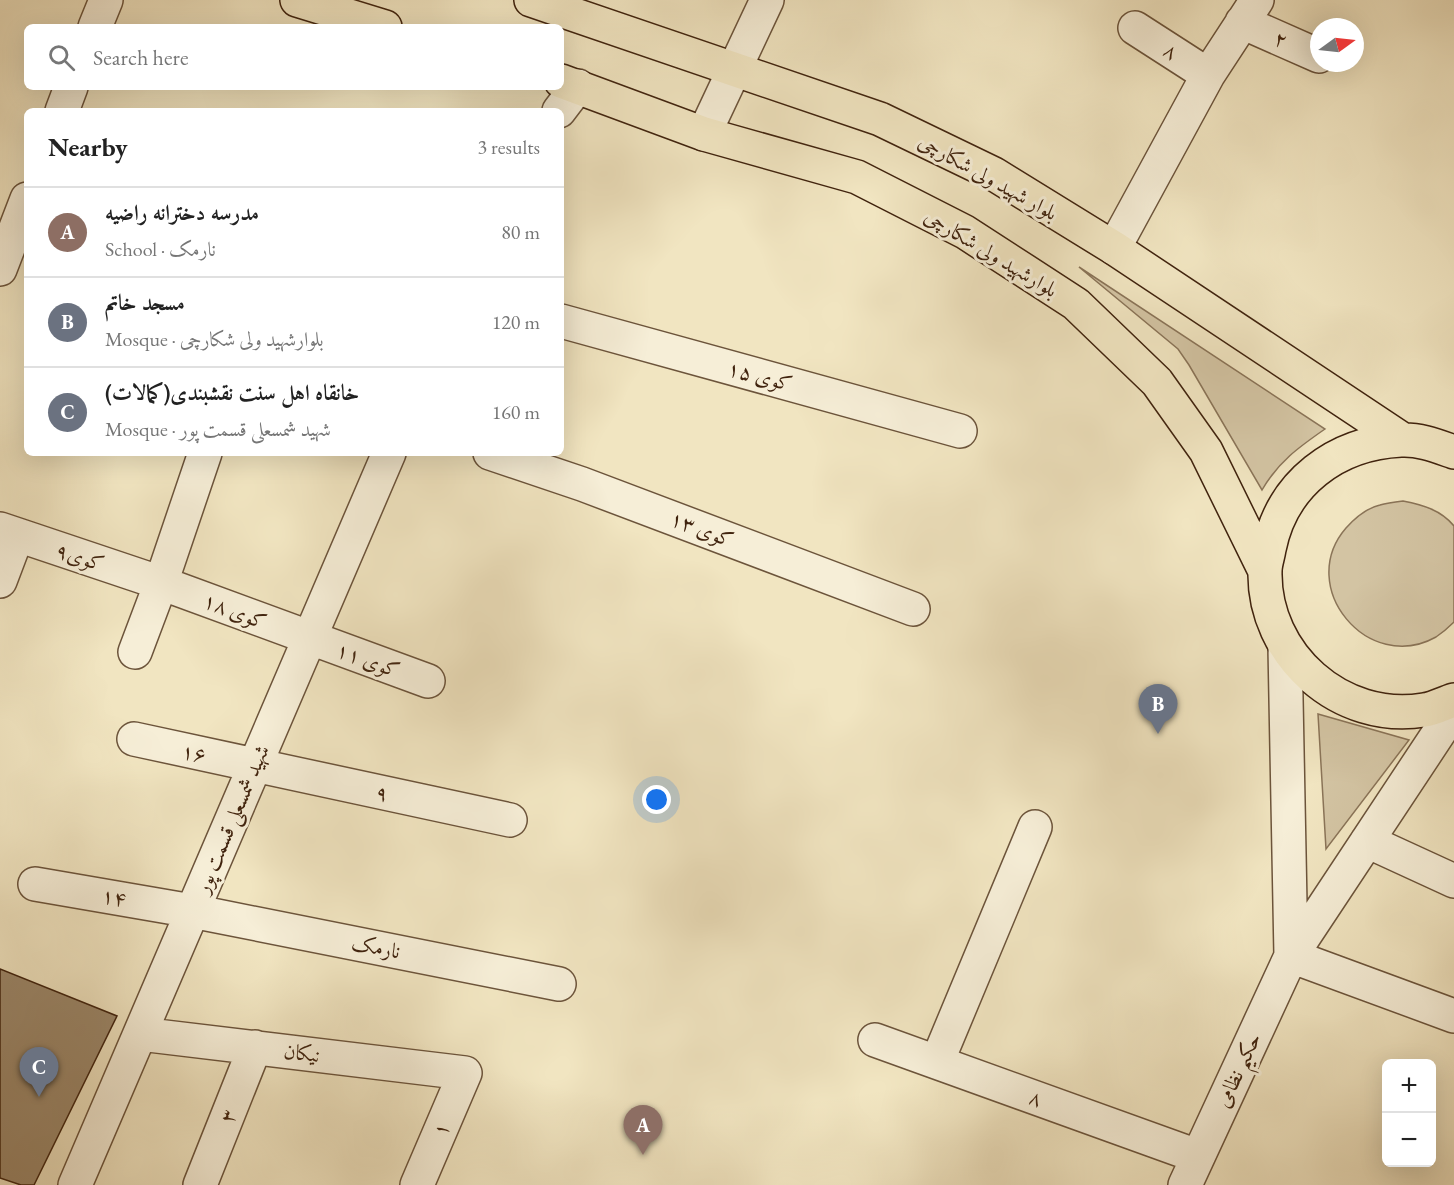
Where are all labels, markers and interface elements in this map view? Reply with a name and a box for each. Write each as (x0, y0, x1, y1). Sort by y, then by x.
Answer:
north arrow (1310, 18, 1364, 72)
search box (24, 24, 564, 90)
street label: ۲ (1270, 24, 1292, 53)
street label: ۸ (1159, 36, 1184, 65)
icon: search (45, 41, 78, 74)
text: Search here (93, 43, 188, 72)
street label: بلوار شهید ولی شکارچی (913, 127, 1063, 227)
text: Nearby (48, 130, 128, 164)
text: 3 results (477, 134, 540, 160)
text: مدرسه دخترانه راضیه (105, 198, 259, 227)
street label: بلوارشهید ولی شکارچی (919, 202, 1063, 304)
text: A (60, 219, 75, 245)
text: 80 m (501, 219, 540, 245)
text: School · نارمک (105, 236, 216, 262)
text: مسجد خاتم (105, 288, 185, 317)
text: B (61, 309, 74, 335)
text: 120 m (492, 309, 540, 335)
text: Mosque · بلوارشهید ولی شکارچی (105, 326, 324, 352)
street label: کوی ۱۵ (725, 354, 795, 397)
text: خانقاه اهل سنت نقشبندی(کمالات) (105, 378, 359, 407)
text: C (60, 399, 75, 425)
text: 160 m (492, 399, 540, 425)
text: Mosque · شهید شمسعلی قسمت پور (105, 416, 331, 442)
street label: کوی ۱۳ (667, 504, 738, 553)
street label: کوی۹ (52, 536, 108, 577)
street label: کوی ۱۸ (200, 586, 271, 635)
street label: کوی ۱۱ (333, 636, 404, 683)
pin: B (1138, 684, 1178, 734)
street label: ۱۶ (179, 737, 209, 768)
street label: شهید شمسعلی قسمت پور (187, 740, 278, 900)
street label: ۹ (373, 778, 391, 807)
your location (642, 785, 671, 814)
street label: ۱۴ (100, 881, 129, 912)
street label: نارمک (349, 929, 403, 964)
street label: حکیم نظامی (1209, 1028, 1274, 1115)
street label: نیکان (282, 1037, 322, 1068)
pin: C (20, 1048, 58, 1097)
map controls (1382, 1059, 1436, 1167)
button: + (1382, 1059, 1436, 1113)
street label: ۸ (1026, 1083, 1047, 1112)
street label: ۳ (213, 1105, 242, 1127)
pin: A (624, 1106, 662, 1155)
button: − (1382, 1113, 1436, 1167)
street label: ۱ (426, 1118, 455, 1140)

